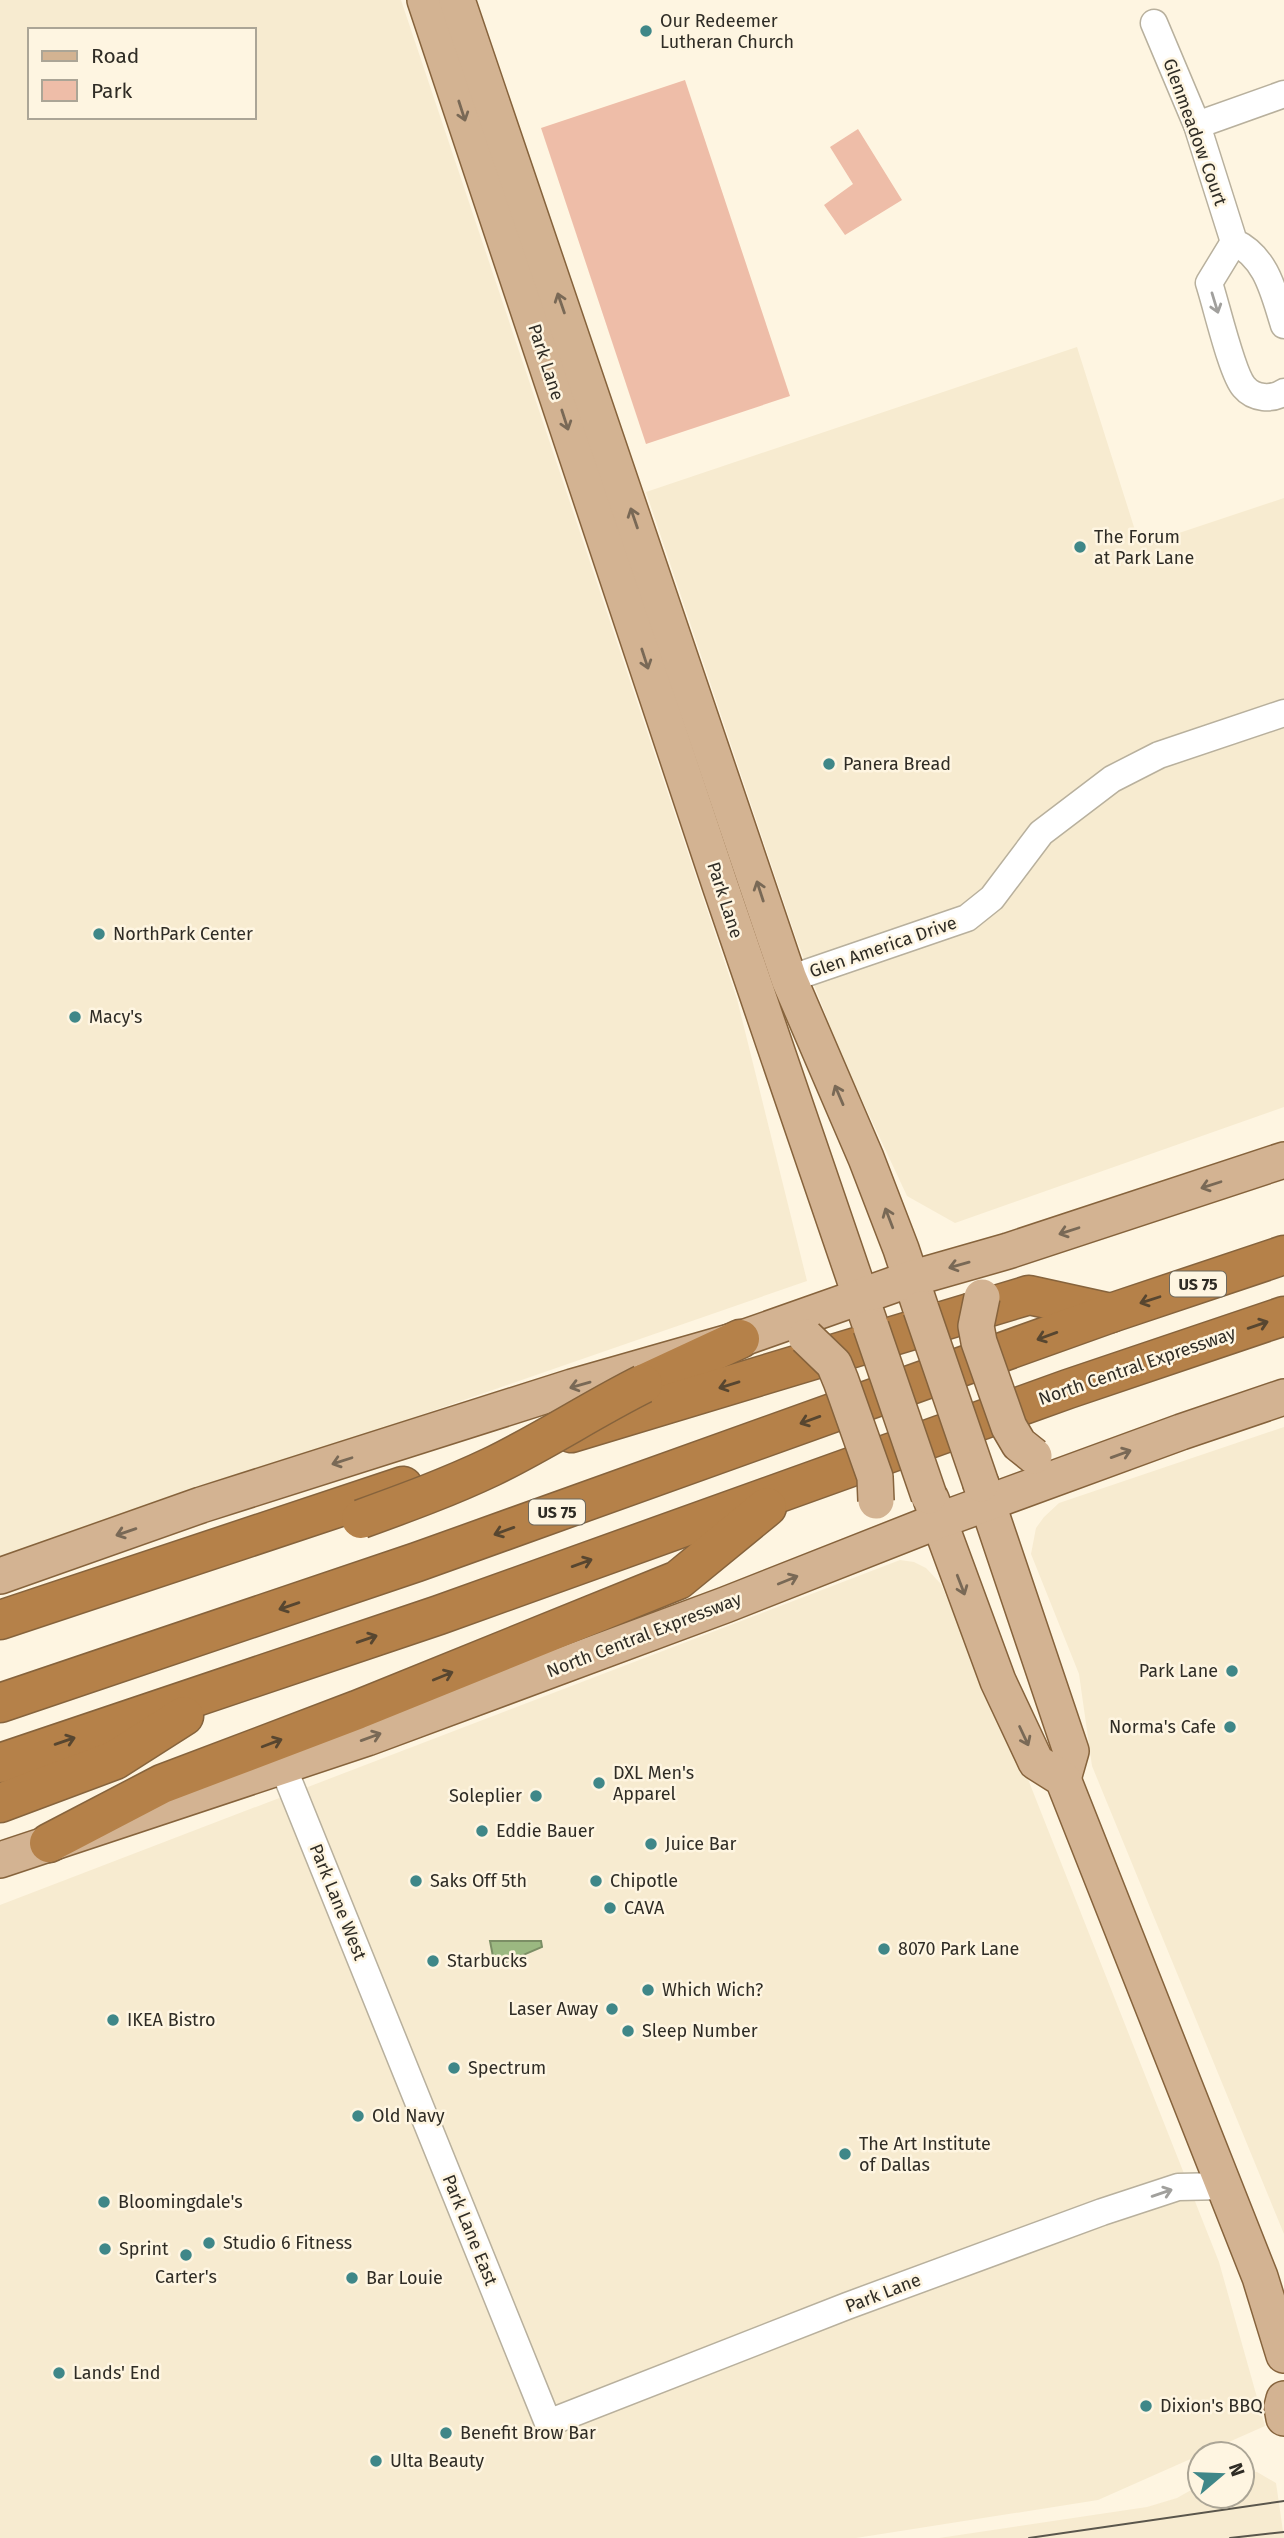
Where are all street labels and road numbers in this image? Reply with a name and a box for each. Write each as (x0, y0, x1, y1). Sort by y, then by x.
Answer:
street label: Glenmeadow Court (1158, 55, 1232, 209)
street label: Park Lane (523, 321, 569, 403)
street label: Park Lane (702, 859, 748, 941)
street label: Glen America Drive (806, 911, 960, 983)
road number: US 75 (1170, 1272, 1226, 1296)
street label: North Central Expressway (1036, 1322, 1239, 1410)
road number: US 75 (529, 1500, 585, 1524)
street label: North Central Expressway (543, 1588, 745, 1682)
street label: Park Lane West (305, 1841, 371, 1964)
street label: Park Lane East (438, 2171, 502, 2289)
street label: Park Lane (842, 2269, 924, 2317)

